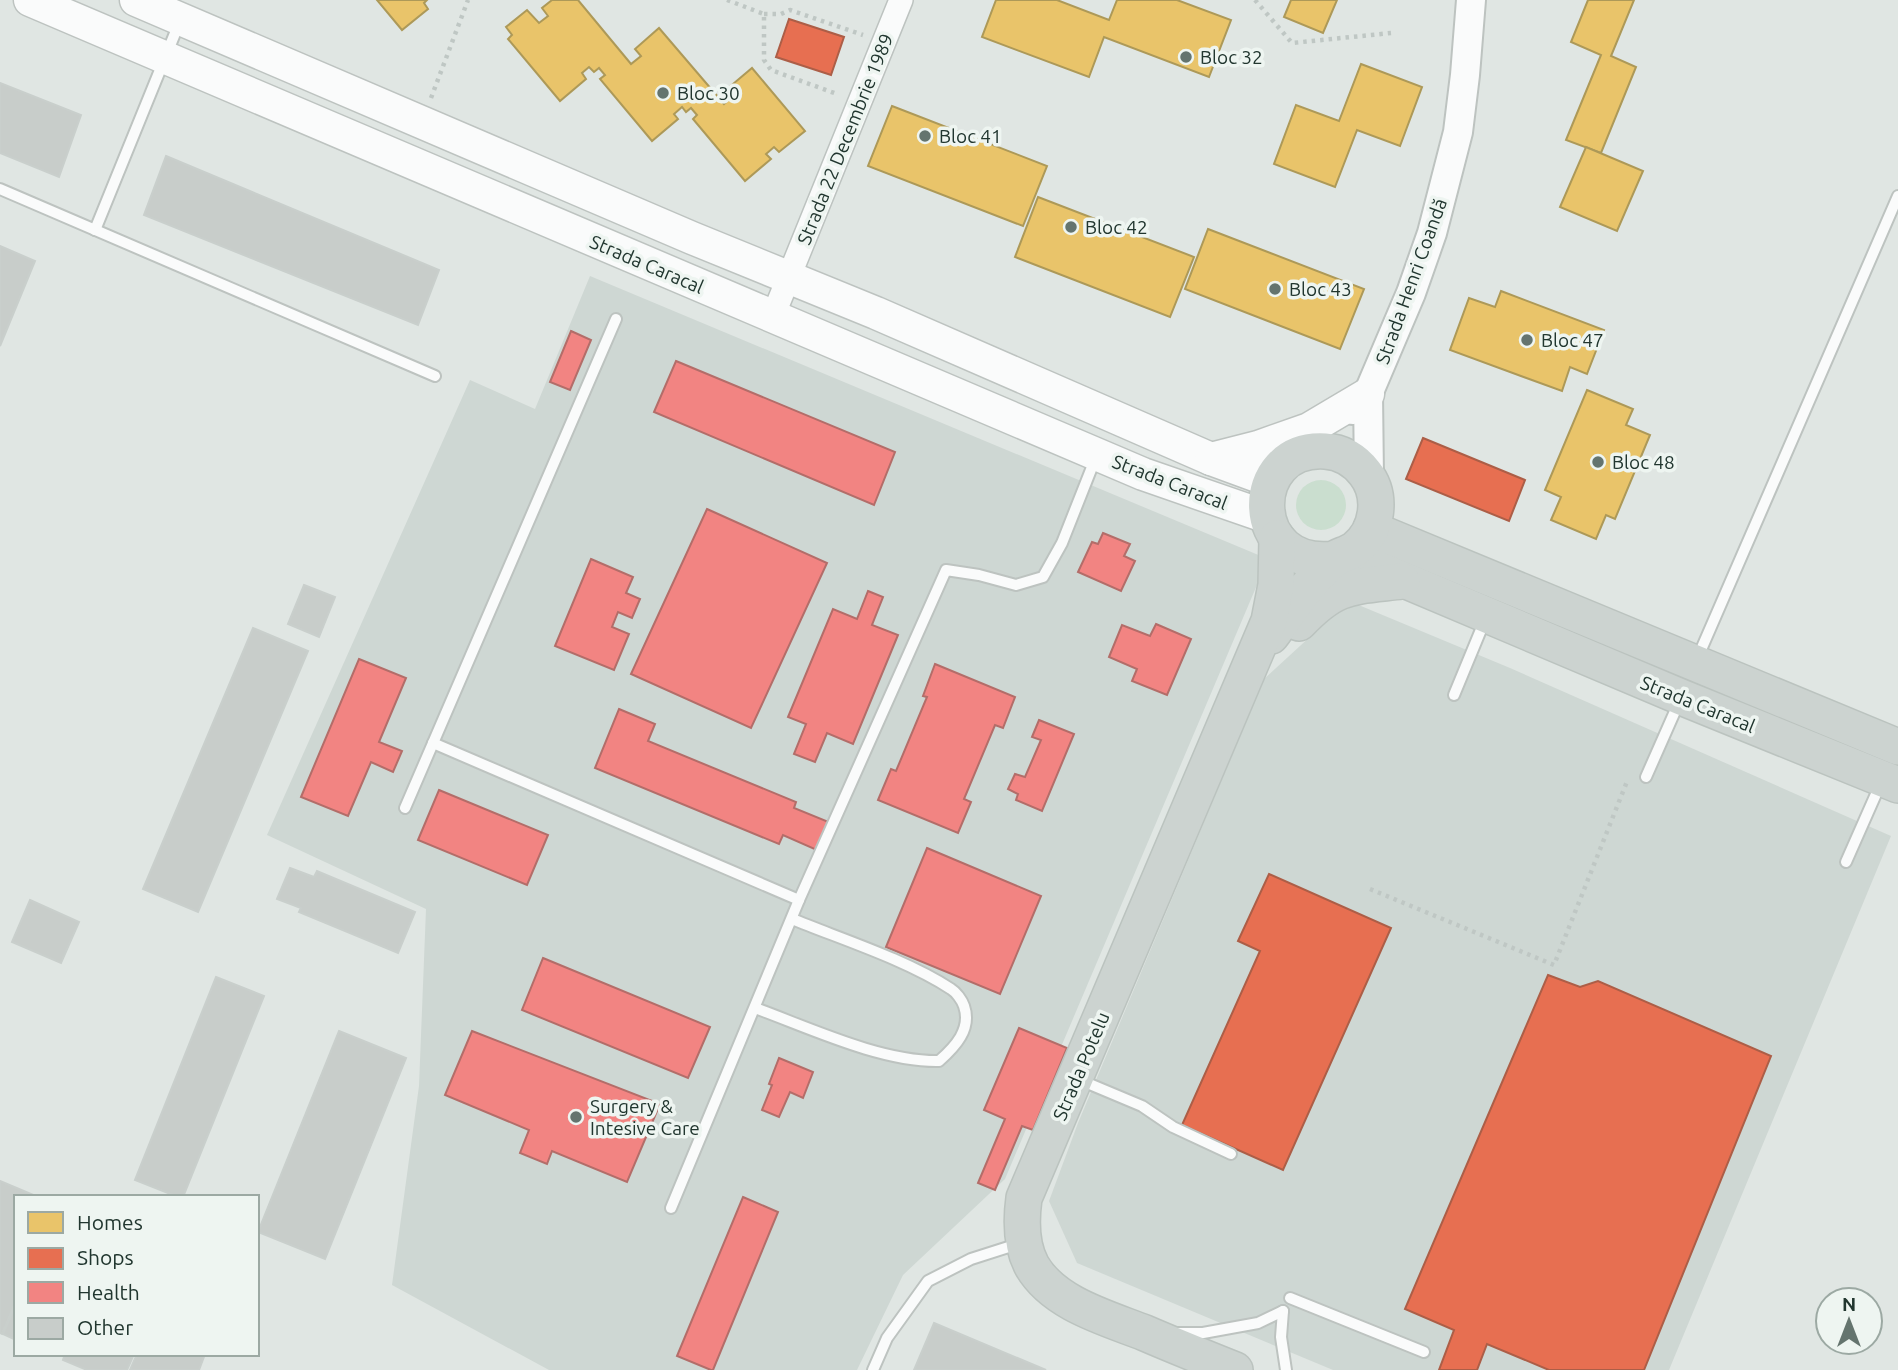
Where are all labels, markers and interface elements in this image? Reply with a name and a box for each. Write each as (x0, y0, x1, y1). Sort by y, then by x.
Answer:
street label: Strada 22 Decembrie 1989 (793, 30, 897, 248)
place label: Bloc 32 (1200, 46, 1263, 68)
marker: Bloc 32 (1178, 49, 1194, 65)
place label: Bloc 30 (677, 82, 740, 104)
marker: Bloc 30 (655, 85, 671, 101)
place label: Bloc 41 (939, 125, 1002, 147)
marker: Bloc 41 (917, 128, 933, 144)
street label: Strada Henri Coandă (1371, 195, 1451, 367)
place label: Bloc 42 (1085, 216, 1148, 238)
marker: Bloc 42 (1063, 219, 1079, 235)
street label: Strada Caracal (587, 230, 707, 298)
place label: Bloc 43 (1289, 278, 1352, 300)
marker: Bloc 43 (1267, 281, 1283, 297)
place label: Bloc 47 (1541, 329, 1604, 351)
marker: Bloc 47 (1519, 332, 1535, 348)
street label: Strada Caracal (1109, 450, 1231, 514)
place label: Bloc 48 (1612, 451, 1675, 473)
marker: Bloc 48 (1590, 454, 1606, 470)
street label: Strada Caracal (1638, 671, 1758, 737)
street label: Strada Potelu (1048, 1008, 1114, 1124)
place label: Surgery & Intesive Care (590, 1095, 700, 1139)
marker: Surgery & Intesive Care (568, 1109, 584, 1125)
legend (14, 1195, 259, 1356)
text: Homes (77, 1210, 143, 1234)
text: Shops (77, 1245, 134, 1269)
text: Health (77, 1280, 140, 1304)
north arrow (1814, 1286, 1884, 1356)
text: N (1842, 1293, 1856, 1315)
text: Other (77, 1315, 133, 1339)

